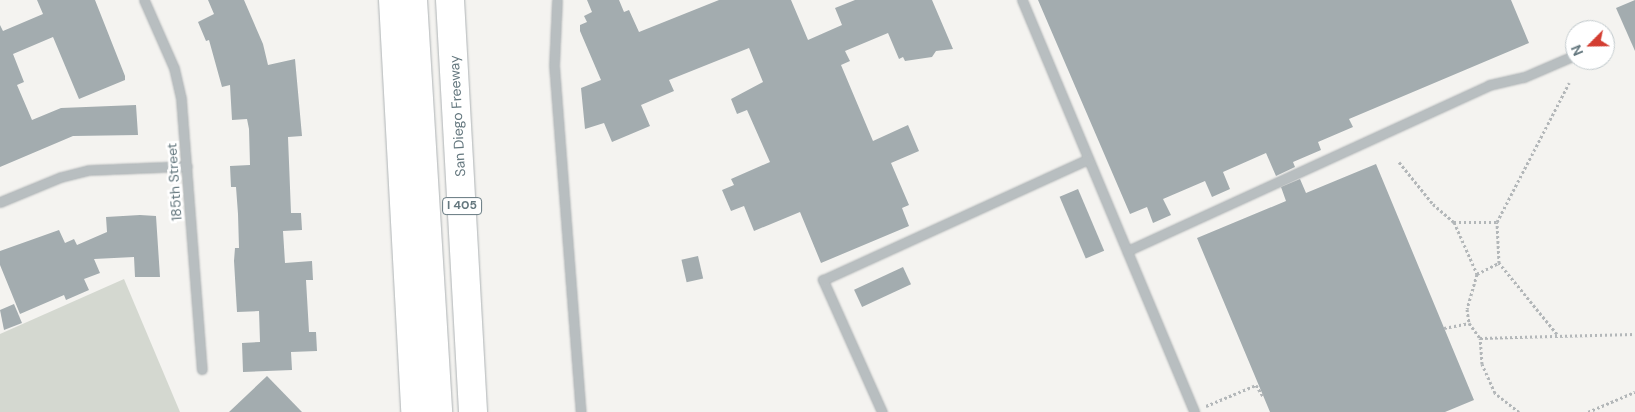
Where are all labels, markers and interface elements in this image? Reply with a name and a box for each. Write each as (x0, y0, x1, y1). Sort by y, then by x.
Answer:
north arrow (1565, 20, 1615, 70)
text: N (1567, 42, 1587, 59)
street label: San Diego Freeway (445, 55, 469, 177)
street label: 185th Street (163, 142, 185, 222)
road number: I 405 (442, 197, 482, 216)

